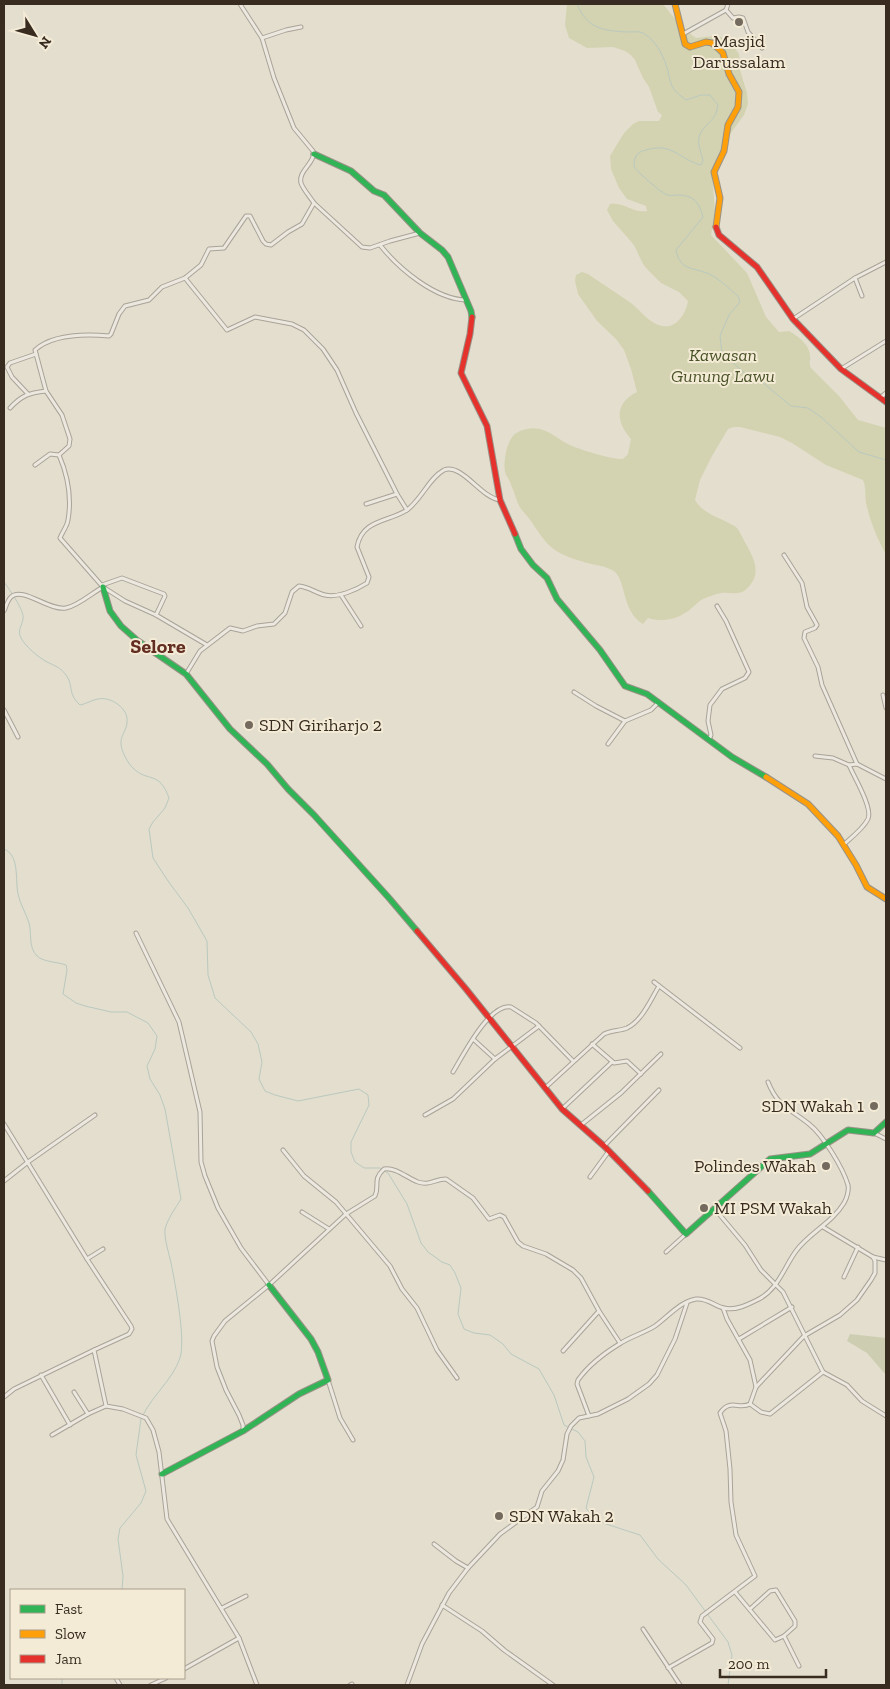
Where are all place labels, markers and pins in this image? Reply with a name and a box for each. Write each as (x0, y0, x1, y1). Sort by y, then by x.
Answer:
marker: Masjid Darussalam (733, 16, 745, 28)
place label: Masjid Darussalam (693, 30, 786, 73)
place label: SDN Giriharjo 2 (259, 714, 382, 736)
marker: SDN Giriharjo 2 (243, 719, 255, 731)
place label: SDN Wakah 1 (761, 1095, 864, 1117)
marker: SDN Wakah 1 (868, 1100, 880, 1112)
place label: Polindes Wakah (694, 1155, 816, 1177)
marker: Polindes Wakah (820, 1160, 832, 1172)
place label: MI PSM Wakah (714, 1197, 832, 1219)
marker: MI PSM Wakah (698, 1202, 710, 1214)
place label: SDN Wakah 2 (509, 1505, 614, 1527)
marker: SDN Wakah 2 (493, 1510, 505, 1522)

